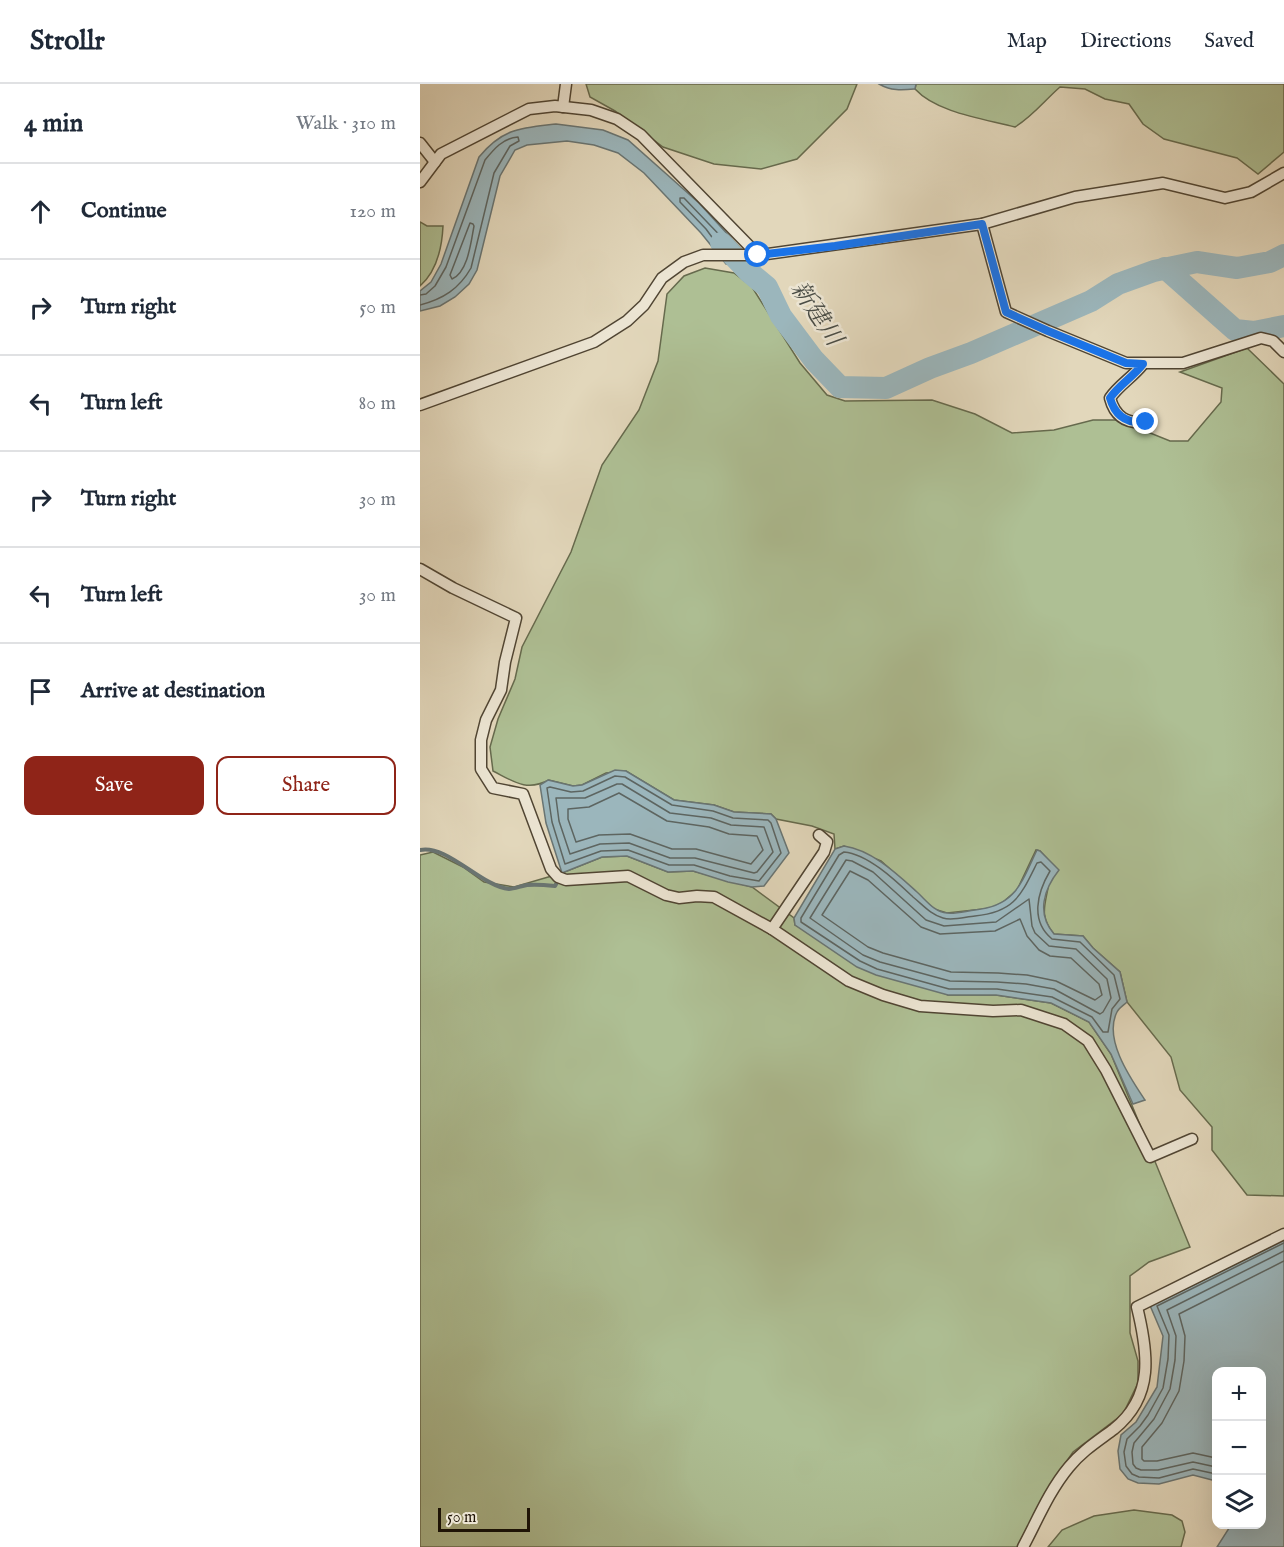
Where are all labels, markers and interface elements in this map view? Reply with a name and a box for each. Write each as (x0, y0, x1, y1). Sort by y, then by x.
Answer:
text: Strollr (30, 24, 105, 59)
text: Map (1007, 28, 1047, 55)
text: Directions (1080, 28, 1171, 55)
text: Saved (1204, 28, 1254, 55)
text: 4 min (24, 107, 83, 140)
text: Walk · 310 m (296, 111, 396, 136)
icon: ahead (24, 195, 57, 228)
text: Continue (81, 197, 167, 225)
text: 120 m (350, 199, 396, 224)
route start (744, 241, 770, 267)
water label: 新建川 (783, 275, 850, 355)
icon: right (24, 291, 57, 324)
text: Turn right (81, 293, 176, 321)
text: 50 m (359, 295, 396, 320)
icon: left (24, 387, 57, 420)
text: Turn left (81, 389, 163, 417)
text: 80 m (359, 391, 396, 416)
route end (1132, 408, 1158, 434)
icon: right (24, 483, 57, 516)
text: Turn right (81, 485, 176, 513)
text: 30 m (359, 487, 396, 512)
icon: left (24, 579, 57, 612)
text: Turn left (81, 581, 163, 609)
text: 30 m (359, 583, 396, 608)
icon: arrive (24, 675, 57, 708)
text: Arrive at destination (81, 677, 265, 705)
button: Save (24, 756, 204, 815)
button: Share (216, 756, 396, 815)
map controls (1212, 1367, 1266, 1529)
button: + (1212, 1367, 1266, 1421)
button: − (1212, 1421, 1266, 1475)
button: layers (1212, 1475, 1266, 1529)
scale bar (438, 1505, 530, 1532)
text: 50 m (447, 1508, 476, 1528)

